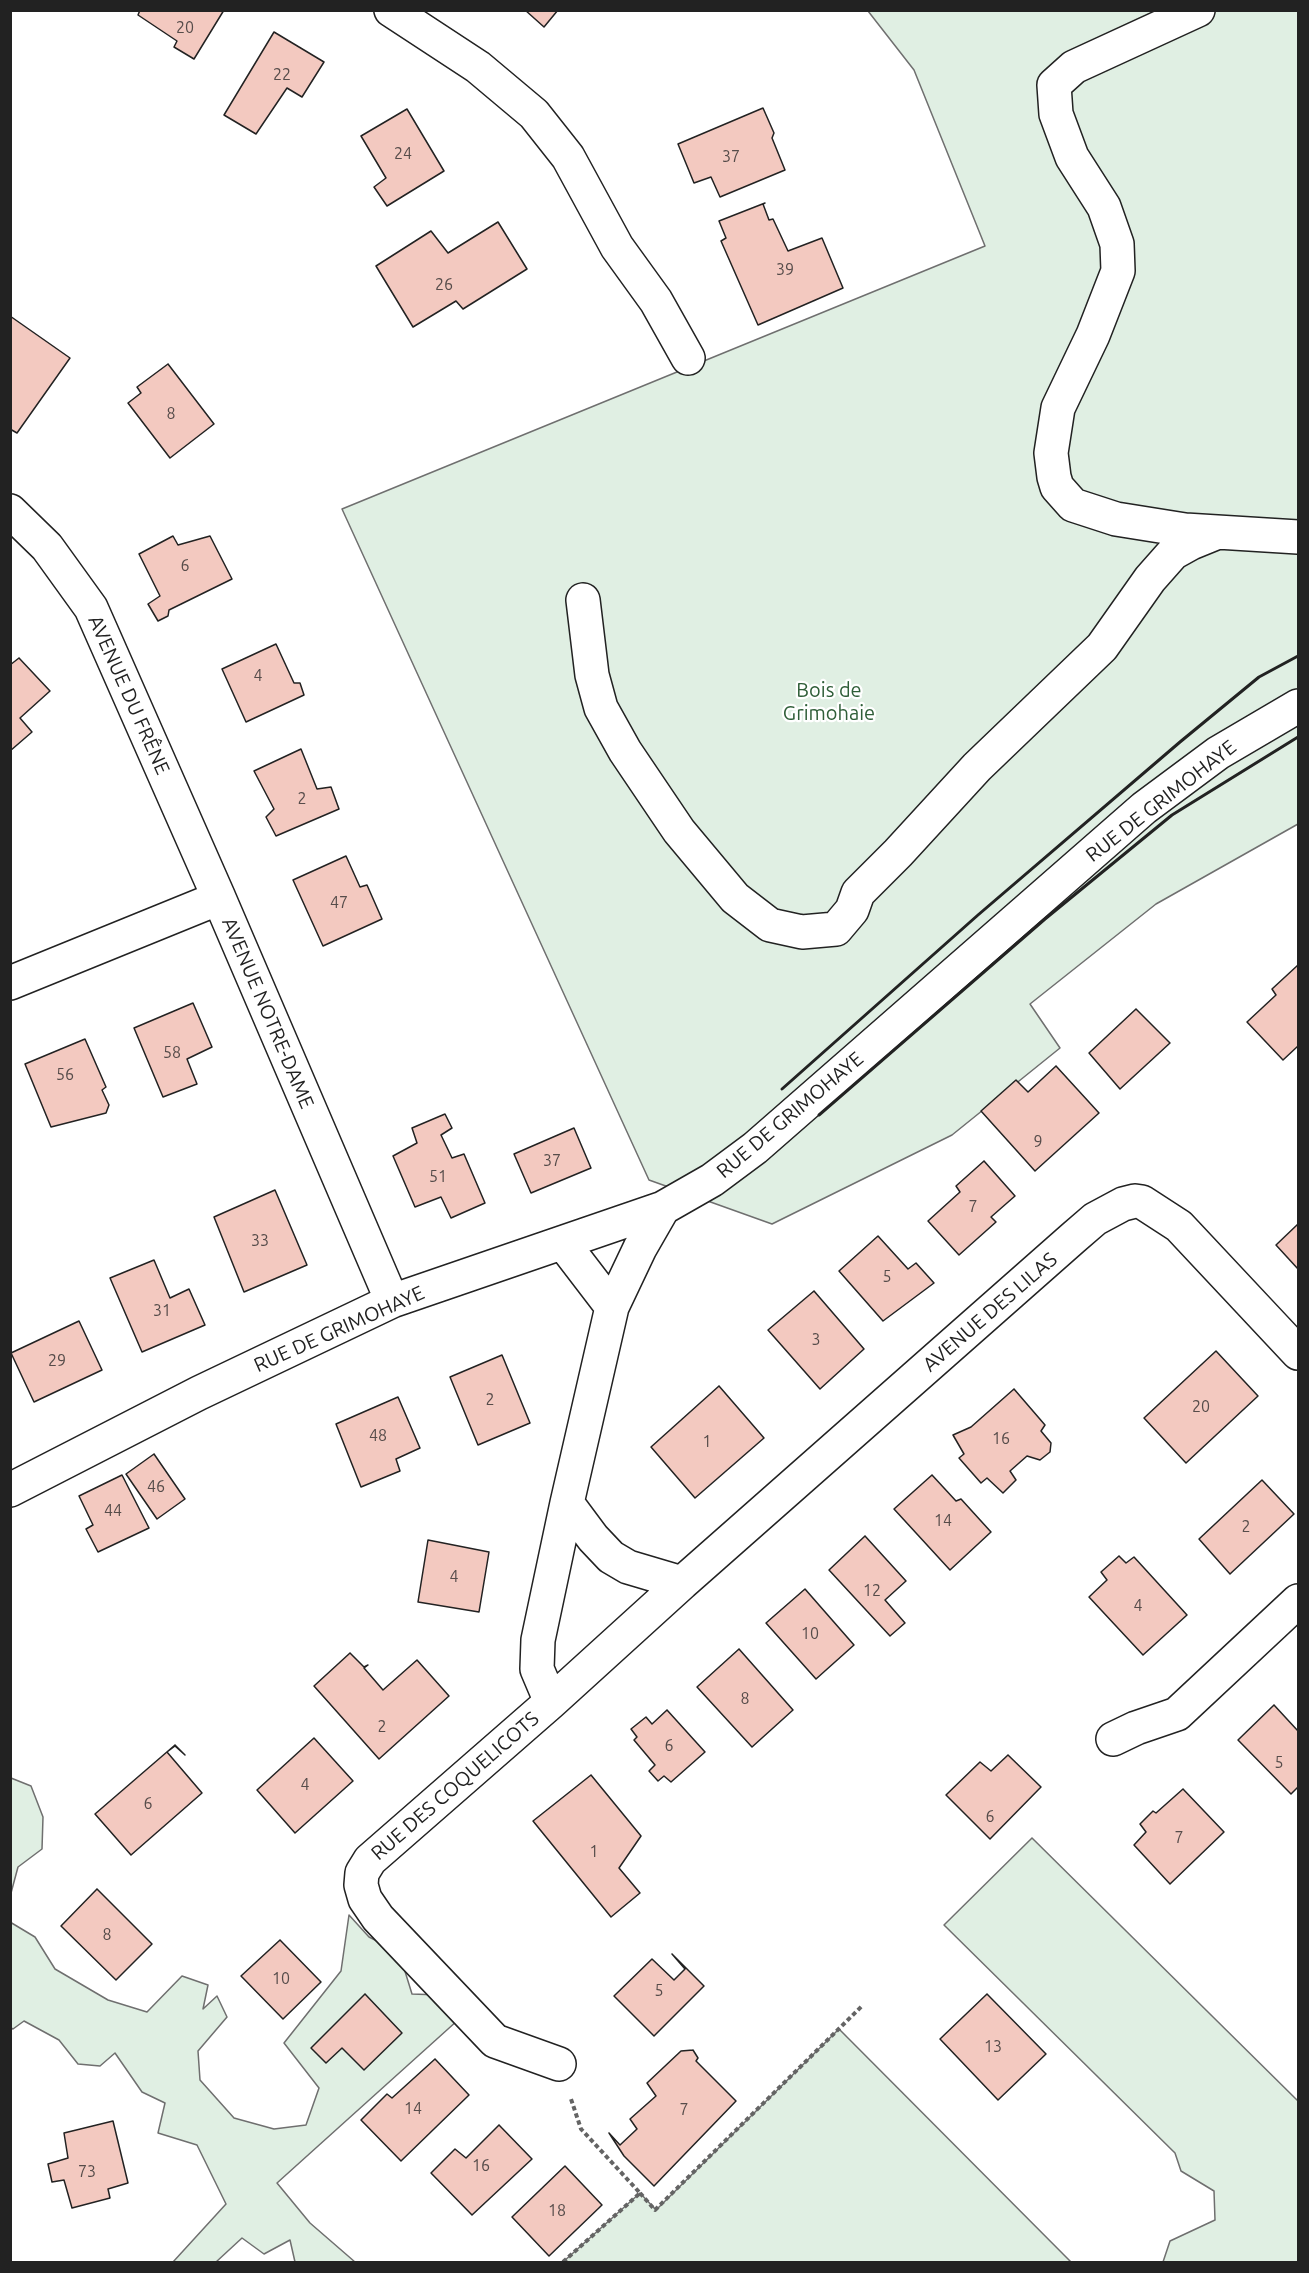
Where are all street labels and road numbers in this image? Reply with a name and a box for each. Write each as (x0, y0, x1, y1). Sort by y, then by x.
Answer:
street label: AVENUE DU FRÊNE (83, 612, 175, 778)
street label: RUE DE GRIMOHAYE (1081, 735, 1241, 867)
street label: AVENUE NOTRE-DAME (217, 914, 319, 1112)
street label: RUE DE GRIMOHAYE (712, 1047, 868, 1183)
street label: AVENUE DES LILAS (918, 1247, 1062, 1377)
street label: RUE DE GRIMOHAYE (250, 1281, 428, 1377)
street label: RUE DES COQUELICOTS (366, 1707, 544, 1865)

